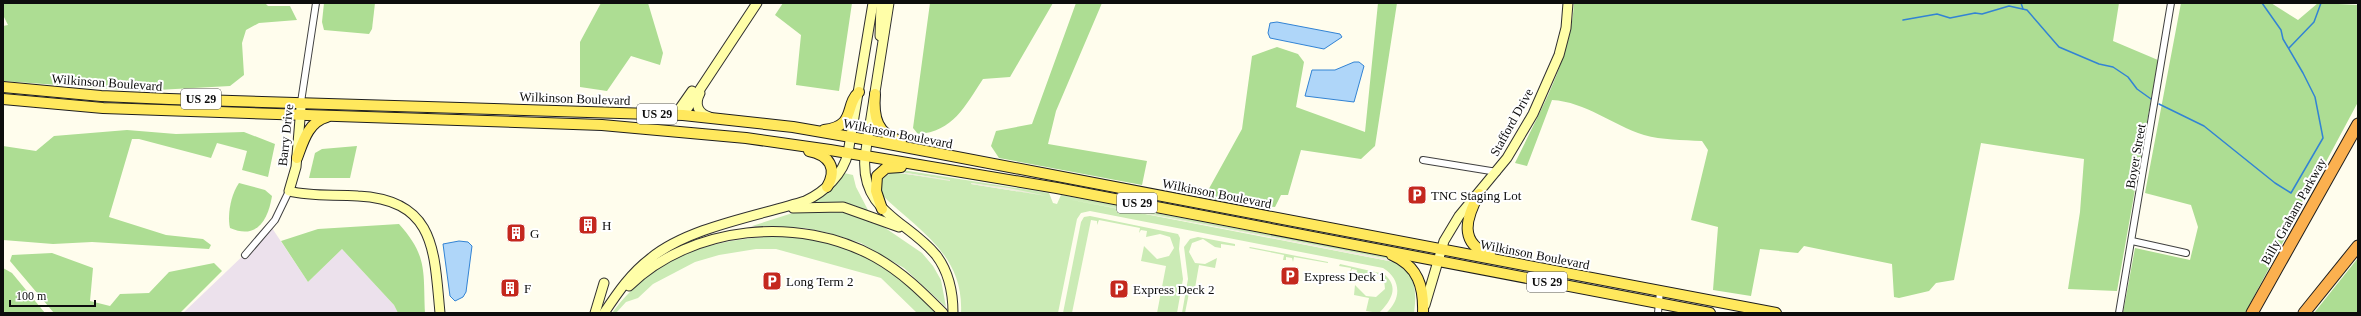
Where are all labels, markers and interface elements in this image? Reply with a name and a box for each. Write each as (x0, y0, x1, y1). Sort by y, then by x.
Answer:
street label: Wilkinson Boulevard (51, 71, 163, 94)
street label: Stafford Drive (1487, 86, 1536, 159)
road number: US 29 (181, 89, 221, 109)
street label: Wilkinson Boulevard (519, 89, 631, 108)
street label: Barry Drive (275, 103, 296, 167)
road number: US 29 (637, 104, 677, 124)
street label: Wilkinson Boulevard (842, 116, 954, 152)
street label: Boyer Street (2122, 122, 2149, 190)
street label: Billy Graham Parkway (2258, 155, 2329, 267)
street label: Wilkinson Boulevard (1161, 176, 1273, 212)
parking icon: TNC Staging Lot (1406, 184, 1428, 206)
place label: TNC Staging Lot (1431, 188, 1522, 203)
road number: US 29 (1117, 193, 1157, 213)
building icon: H (577, 214, 599, 236)
place label: H (602, 218, 611, 233)
building icon: G (505, 222, 527, 244)
place label: G (530, 226, 539, 241)
street label: Wilkinson Boulevard (1479, 237, 1591, 273)
parking icon: Express Deck 1 (1279, 265, 1301, 287)
place label: Express Deck 1 (1304, 269, 1386, 284)
parking icon: Long Term 2 (761, 270, 783, 292)
road number: US 29 (1527, 272, 1567, 292)
place label: Long Term 2 (786, 274, 853, 289)
building icon: F (499, 277, 521, 299)
parking icon: Express Deck 2 (1108, 278, 1130, 300)
place label: F (524, 281, 531, 296)
scale bar (10, 282, 95, 308)
place label: Express Deck 2 (1133, 282, 1215, 297)
text: 100 m (16, 289, 47, 303)

